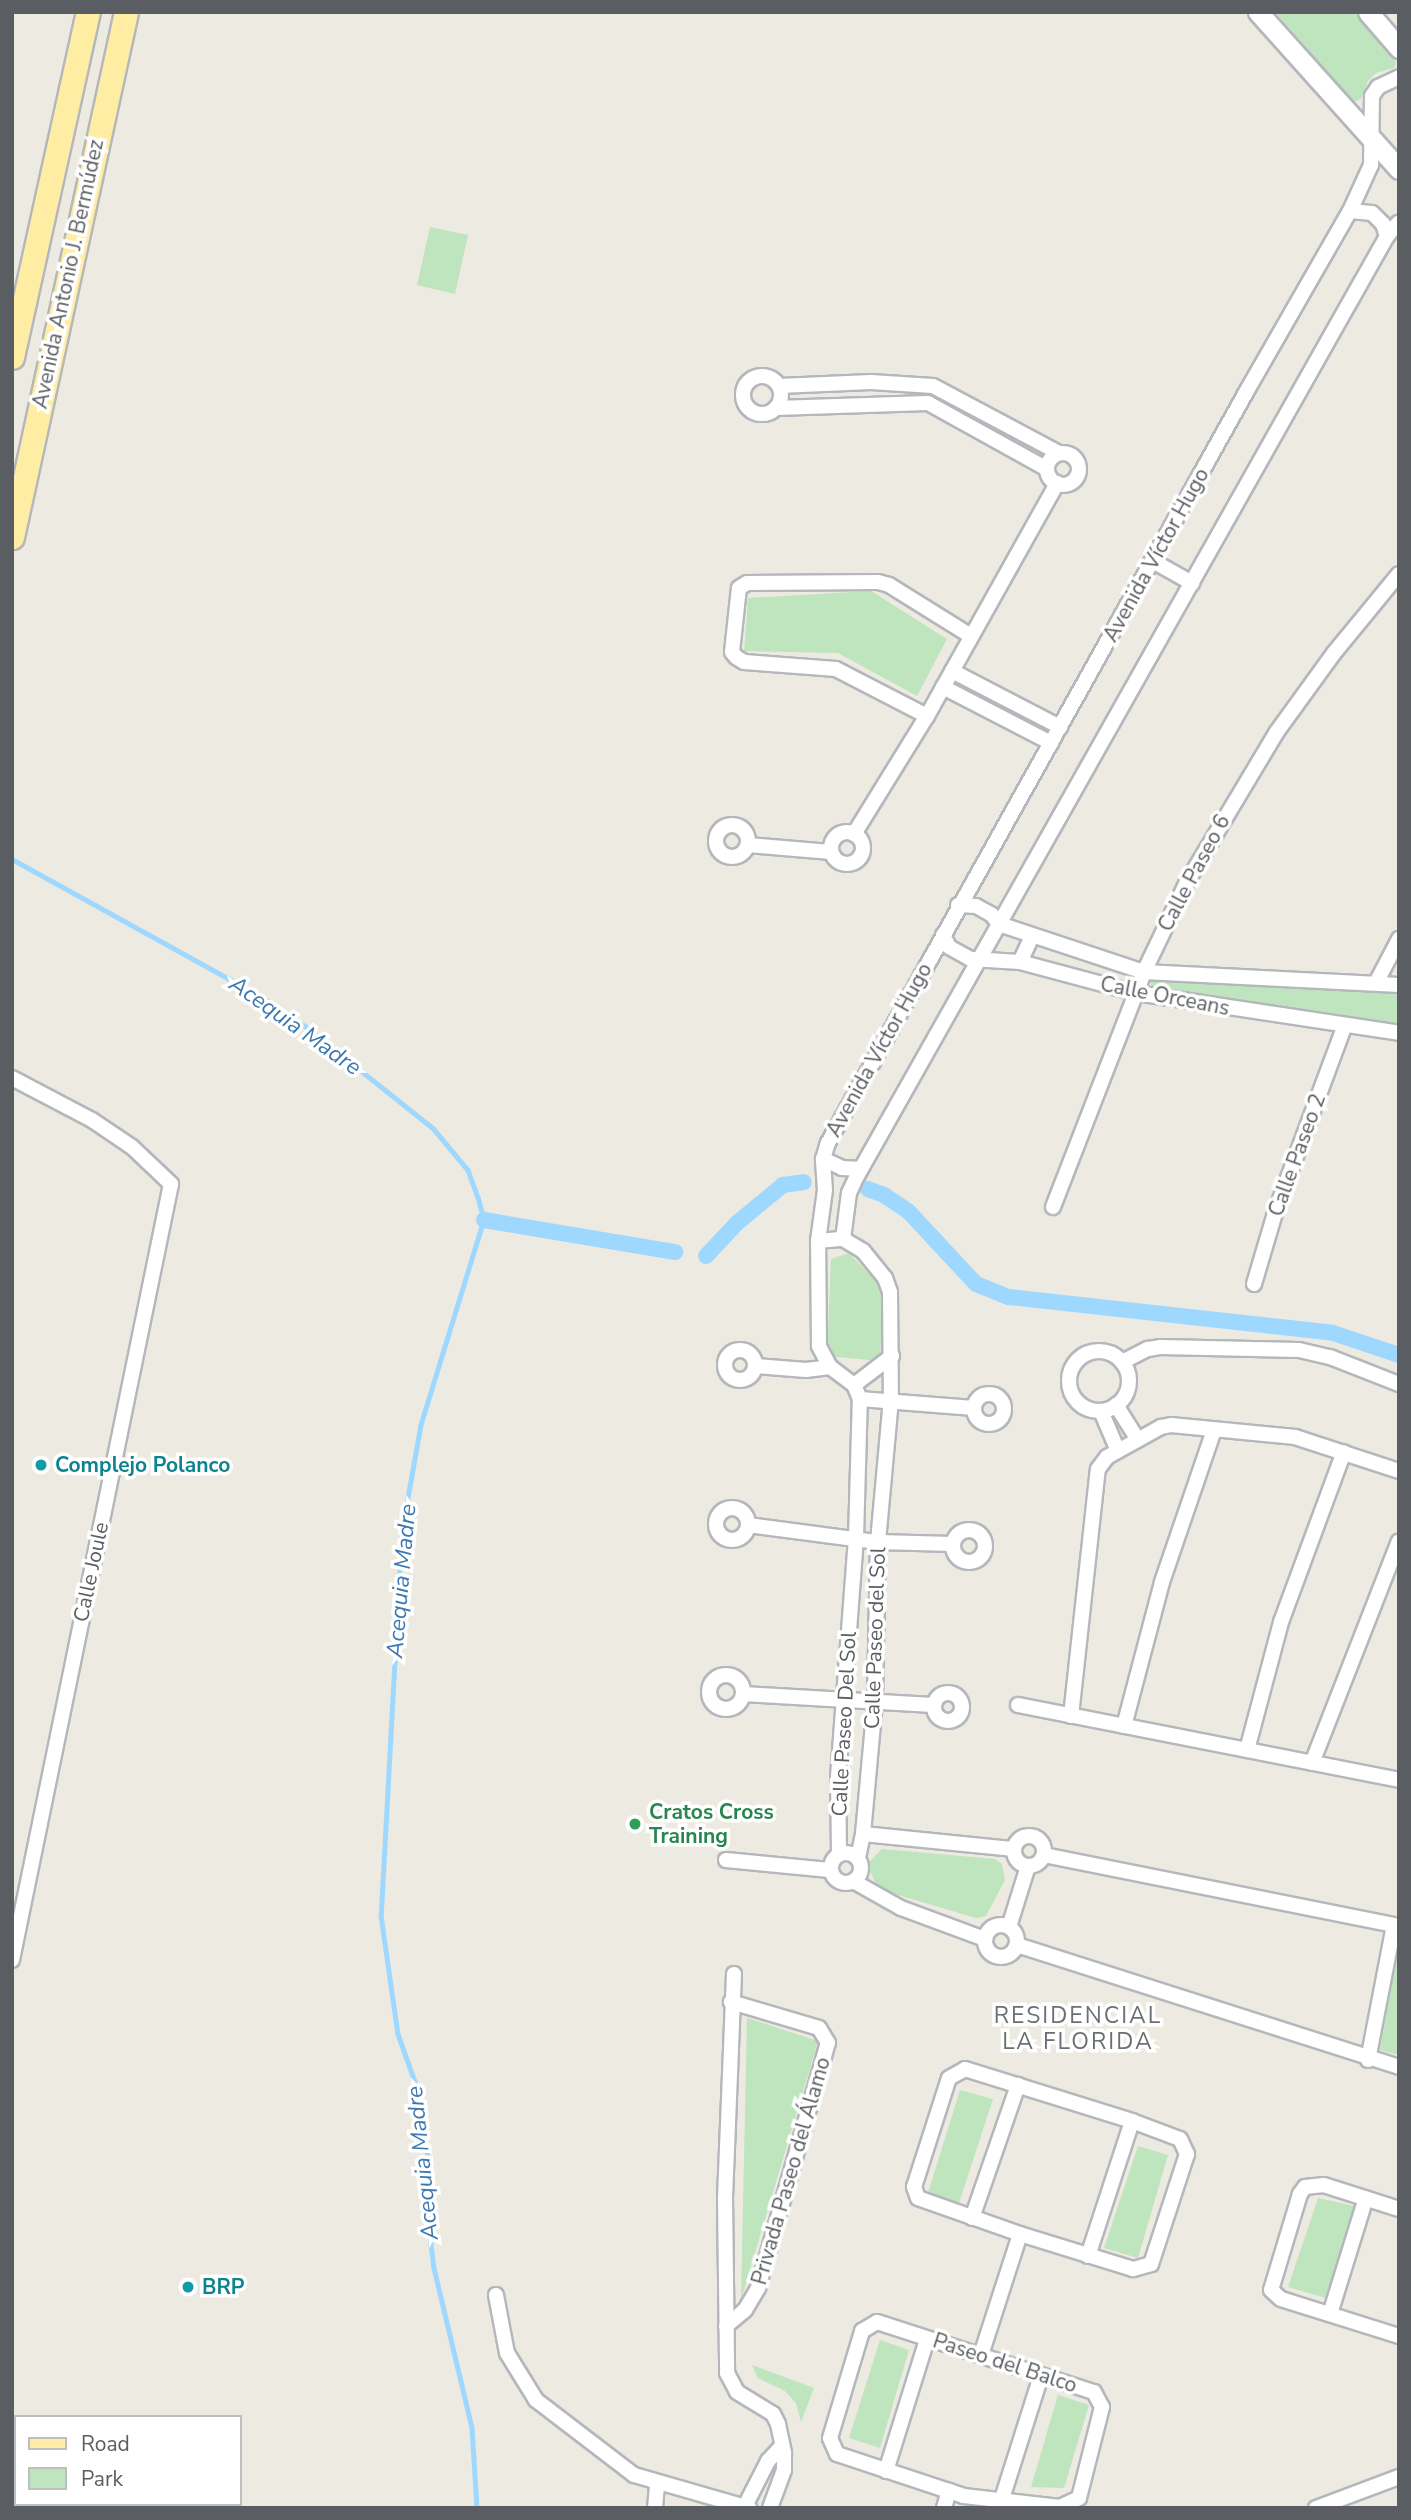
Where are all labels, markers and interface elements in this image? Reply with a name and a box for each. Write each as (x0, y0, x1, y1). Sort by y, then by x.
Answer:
street label: Avenida Antonio J. Bermúdez (27, 137, 109, 411)
street label: Avenida Víctor Hugo (1098, 464, 1214, 646)
street label: Calle Paseo 6 (1153, 810, 1235, 936)
street label: Avenida Víctor Hugo (821, 959, 937, 1141)
water label: Acequia Madre (224, 970, 366, 1082)
street label: Calle Orceans (1098, 971, 1232, 1021)
street label: Calle Paseo 2 (1263, 1090, 1331, 1220)
place label: Complejo Polanco (55, 1452, 230, 1478)
marker: Complejo Polanco (33, 1457, 49, 1473)
water label: Acequia Madre (382, 1503, 422, 1659)
street label: Calle Joule (68, 1520, 114, 1624)
street label: Calle Paseo del Sol (859, 1547, 891, 1729)
street label: Calle Paseo Del Sol (827, 1631, 861, 1817)
place label: Cratos Cross Training (649, 1799, 774, 1849)
marker: Cratos Cross Training (627, 1816, 643, 1832)
district label: RESIDENCIAL LA FLORIDA (995, 2002, 1161, 2056)
street label: Privada Paseo del Álamo (746, 2054, 836, 2288)
water label: Acequia Madre (401, 2085, 445, 2241)
place label: BRP (202, 2274, 245, 2300)
marker: BRP (180, 2279, 196, 2295)
street label: Paseo del Balco (930, 2328, 1080, 2398)
legend (14, 2415, 242, 2506)
text: Road (81, 2430, 130, 2458)
text: Park (81, 2465, 123, 2493)

